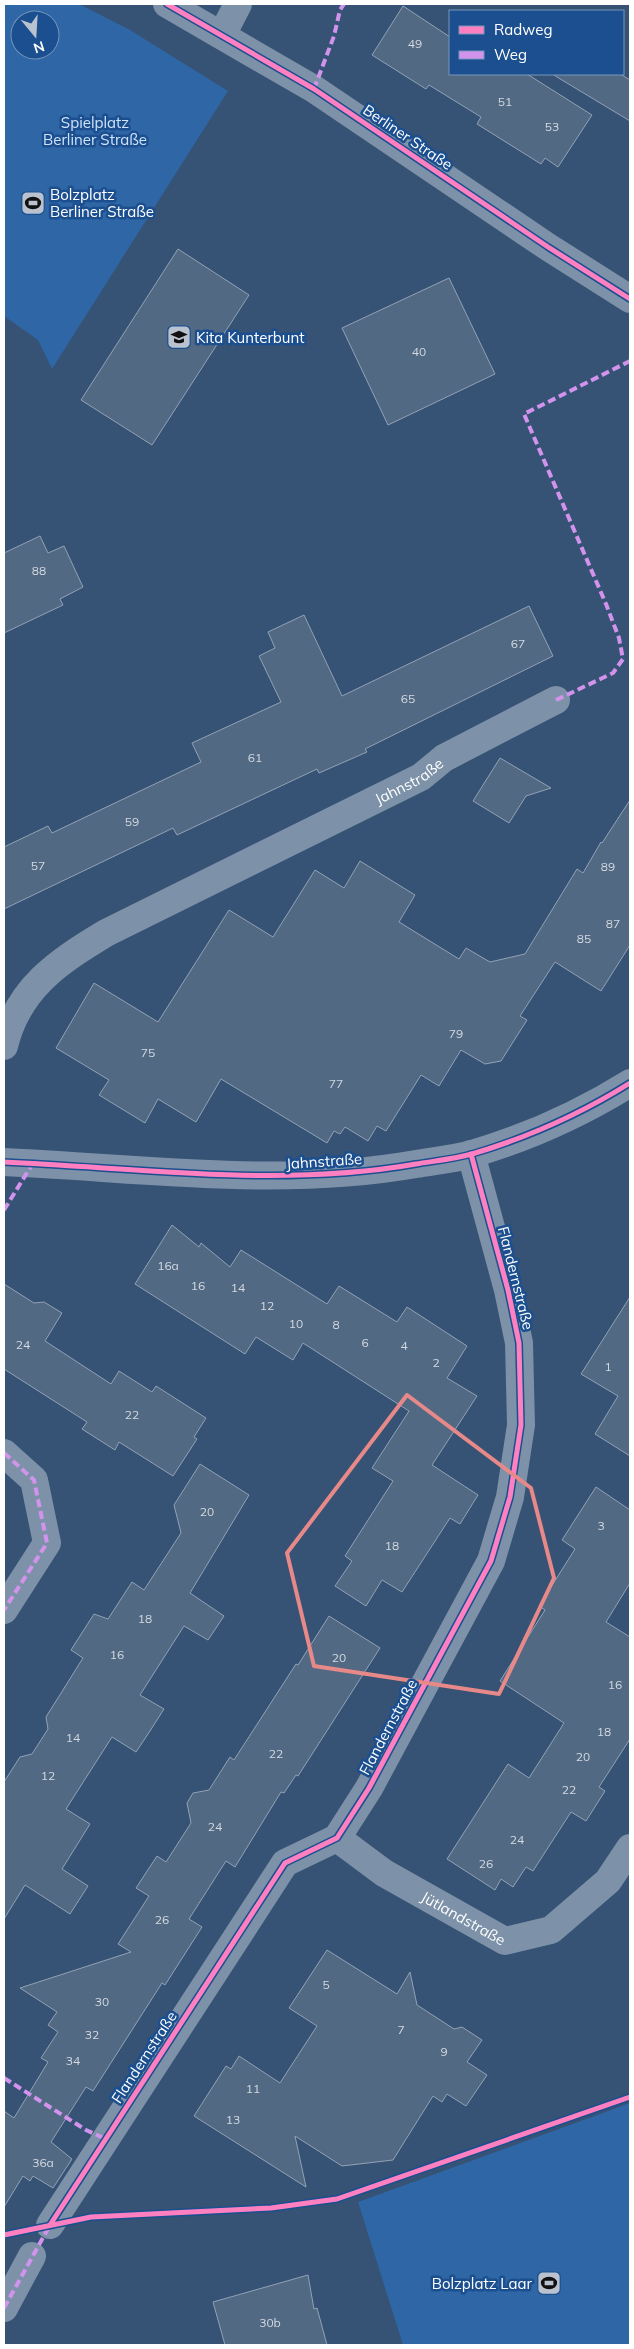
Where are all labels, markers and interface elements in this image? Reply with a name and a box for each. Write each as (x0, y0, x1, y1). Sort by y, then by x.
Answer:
north arrow (10, 10, 60, 60)
legend (449, 10, 624, 75)
text: Radweg (494, 20, 552, 39)
house number: 49 (408, 36, 422, 51)
text: N (31, 37, 47, 58)
text: Weg (494, 45, 527, 64)
house number: 51 (498, 94, 512, 109)
street label: Berliner Straße (360, 100, 456, 174)
park label: Spielplatz Berliner Straße (43, 113, 147, 149)
house number: 53 (545, 119, 559, 134)
place label: Bolzplatz Berliner Straße (50, 185, 154, 221)
sports icon: Bolzplatz Berliner Straße (20, 190, 46, 216)
school or university icon: Kita Kunterbunt (166, 324, 192, 350)
place label: Kita Kunterbunt (196, 328, 305, 347)
house number: 40 (412, 344, 426, 359)
house number: 88 (32, 563, 46, 578)
house number: 67 (511, 636, 525, 651)
house number: 65 (401, 691, 415, 706)
house number: 61 (248, 750, 262, 765)
street label: Jahnstraße (371, 753, 447, 808)
house number: 59 (125, 814, 139, 829)
house number: 57 (31, 858, 45, 873)
house number: 89 (601, 859, 615, 874)
house number: 87 (606, 916, 620, 931)
house number: 85 (577, 931, 591, 946)
house number: 79 (449, 1026, 463, 1041)
house number: 75 (141, 1045, 155, 1060)
house number: 77 (329, 1076, 343, 1091)
street label: Jahnstraße (285, 1149, 363, 1173)
street label: Flandernstraße (494, 1224, 538, 1332)
house number: 16a (157, 1258, 179, 1273)
house number: 16 (191, 1278, 205, 1293)
house number: 14 (231, 1280, 245, 1295)
house number: 12 (260, 1298, 274, 1313)
house number: 10 (289, 1316, 303, 1331)
house number: 8 (332, 1317, 340, 1332)
house number: 6 (361, 1335, 369, 1350)
house number: 24 (16, 1337, 30, 1352)
house number: 4 (400, 1338, 408, 1353)
house number: 2 (432, 1355, 440, 1370)
house number: 1 (604, 1359, 612, 1374)
house number: 22 (125, 1407, 139, 1422)
house number: 20 (200, 1504, 214, 1519)
house number: 3 (597, 1518, 605, 1533)
house number: 18 (385, 1538, 399, 1553)
house number: 18 (138, 1611, 152, 1626)
house number: 16 (110, 1647, 124, 1662)
house number: 20 (332, 1650, 346, 1665)
street label: Flandernstraße (355, 1676, 421, 1778)
house number: 16 (608, 1677, 622, 1692)
house number: 18 (597, 1724, 611, 1739)
house number: 14 (66, 1730, 80, 1745)
house number: 22 (269, 1746, 283, 1761)
house number: 20 (576, 1749, 590, 1764)
house number: 12 (41, 1768, 55, 1783)
house number: 22 (562, 1782, 576, 1797)
house number: 24 (208, 1819, 222, 1834)
house number: 24 (510, 1832, 524, 1847)
house number: 26 (479, 1856, 493, 1871)
street label: Jütlandstraße (418, 1886, 509, 1949)
house number: 26 (155, 1912, 169, 1927)
house number: 5 (322, 1977, 330, 1992)
house number: 30 (95, 1994, 109, 2009)
street label: Flandernstraße (107, 2007, 181, 2107)
house number: 7 (397, 2022, 405, 2037)
house number: 32 (85, 2027, 99, 2042)
house number: 9 (440, 2044, 448, 2059)
house number: 34 (66, 2053, 80, 2068)
house number: 11 (246, 2081, 260, 2096)
house number: 13 (226, 2112, 240, 2127)
house number: 36a (32, 2155, 54, 2170)
sports icon: Bolzplatz Laar (536, 2270, 562, 2296)
place label: Bolzplatz Laar (432, 2274, 533, 2293)
house number: 30b (259, 2315, 281, 2330)

